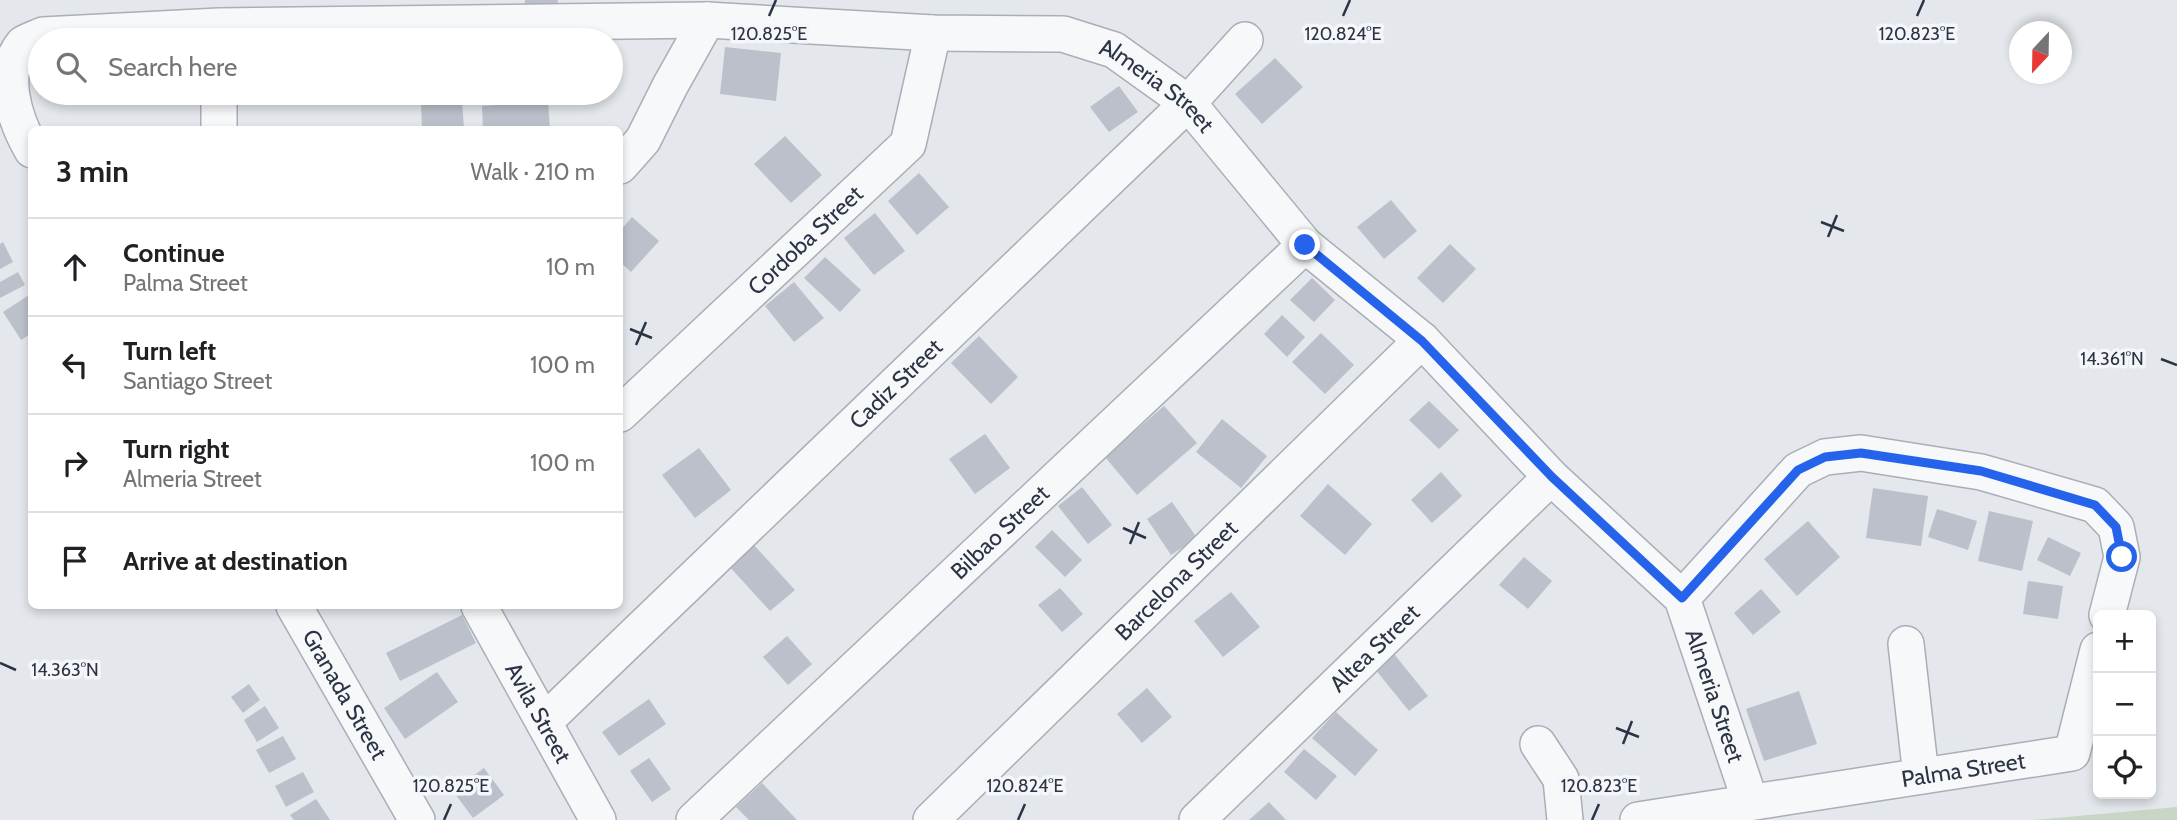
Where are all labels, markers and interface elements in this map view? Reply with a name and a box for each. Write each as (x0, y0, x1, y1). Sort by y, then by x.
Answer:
north arrow (2009, 21, 2072, 84)
text: 120.825°E (731, 23, 807, 45)
text: 120.824°E (1304, 23, 1382, 45)
text: 120.823°E (1879, 23, 1955, 45)
search box (28, 28, 623, 105)
street label: Almeria Street (1096, 32, 1220, 138)
icon: search (52, 48, 90, 86)
text: Search here (108, 51, 237, 83)
text: 3 min (56, 153, 129, 190)
text: Walk · 210 m (471, 158, 595, 186)
street label: Cordoba Street (742, 180, 869, 301)
route end (1289, 229, 1320, 260)
text: Continue (123, 237, 225, 269)
icon: ahead (56, 248, 94, 286)
text: 10 m (546, 253, 595, 281)
text: Palma Street (123, 269, 248, 297)
street label: Cadiz Street (844, 333, 948, 435)
text: Turn left (123, 335, 216, 367)
icon: left (56, 346, 94, 384)
text: 14.361°N (2080, 348, 2144, 370)
text: 100 m (530, 351, 595, 379)
text: Santiago Street (123, 367, 272, 395)
text: Turn right (123, 433, 229, 465)
icon: right (56, 444, 94, 482)
text: 100 m (530, 449, 595, 477)
text: Almeria Street (123, 465, 262, 493)
street label: Bilbao Street (945, 479, 1055, 585)
street label: Barcelona Street (1109, 514, 1243, 646)
route start (2106, 541, 2137, 572)
icon: arrive (56, 542, 94, 580)
text: Arrive at destination (123, 545, 348, 577)
street label: Altea Street (1324, 598, 1425, 698)
map controls (2093, 610, 2156, 799)
button: + (2093, 610, 2156, 673)
street label: Granada Street (296, 624, 393, 765)
street label: Almeria Street (1679, 625, 1750, 766)
street label: Avila Street (499, 658, 577, 768)
text: 14.363°N (31, 659, 99, 681)
button: − (2093, 673, 2156, 736)
button: locate (2093, 736, 2156, 799)
street label: Palma Street (1899, 746, 2027, 793)
text: 120.825°E (413, 775, 489, 797)
text: 120.824°E (986, 775, 1064, 797)
text: 120.823°E (1561, 775, 1637, 797)

